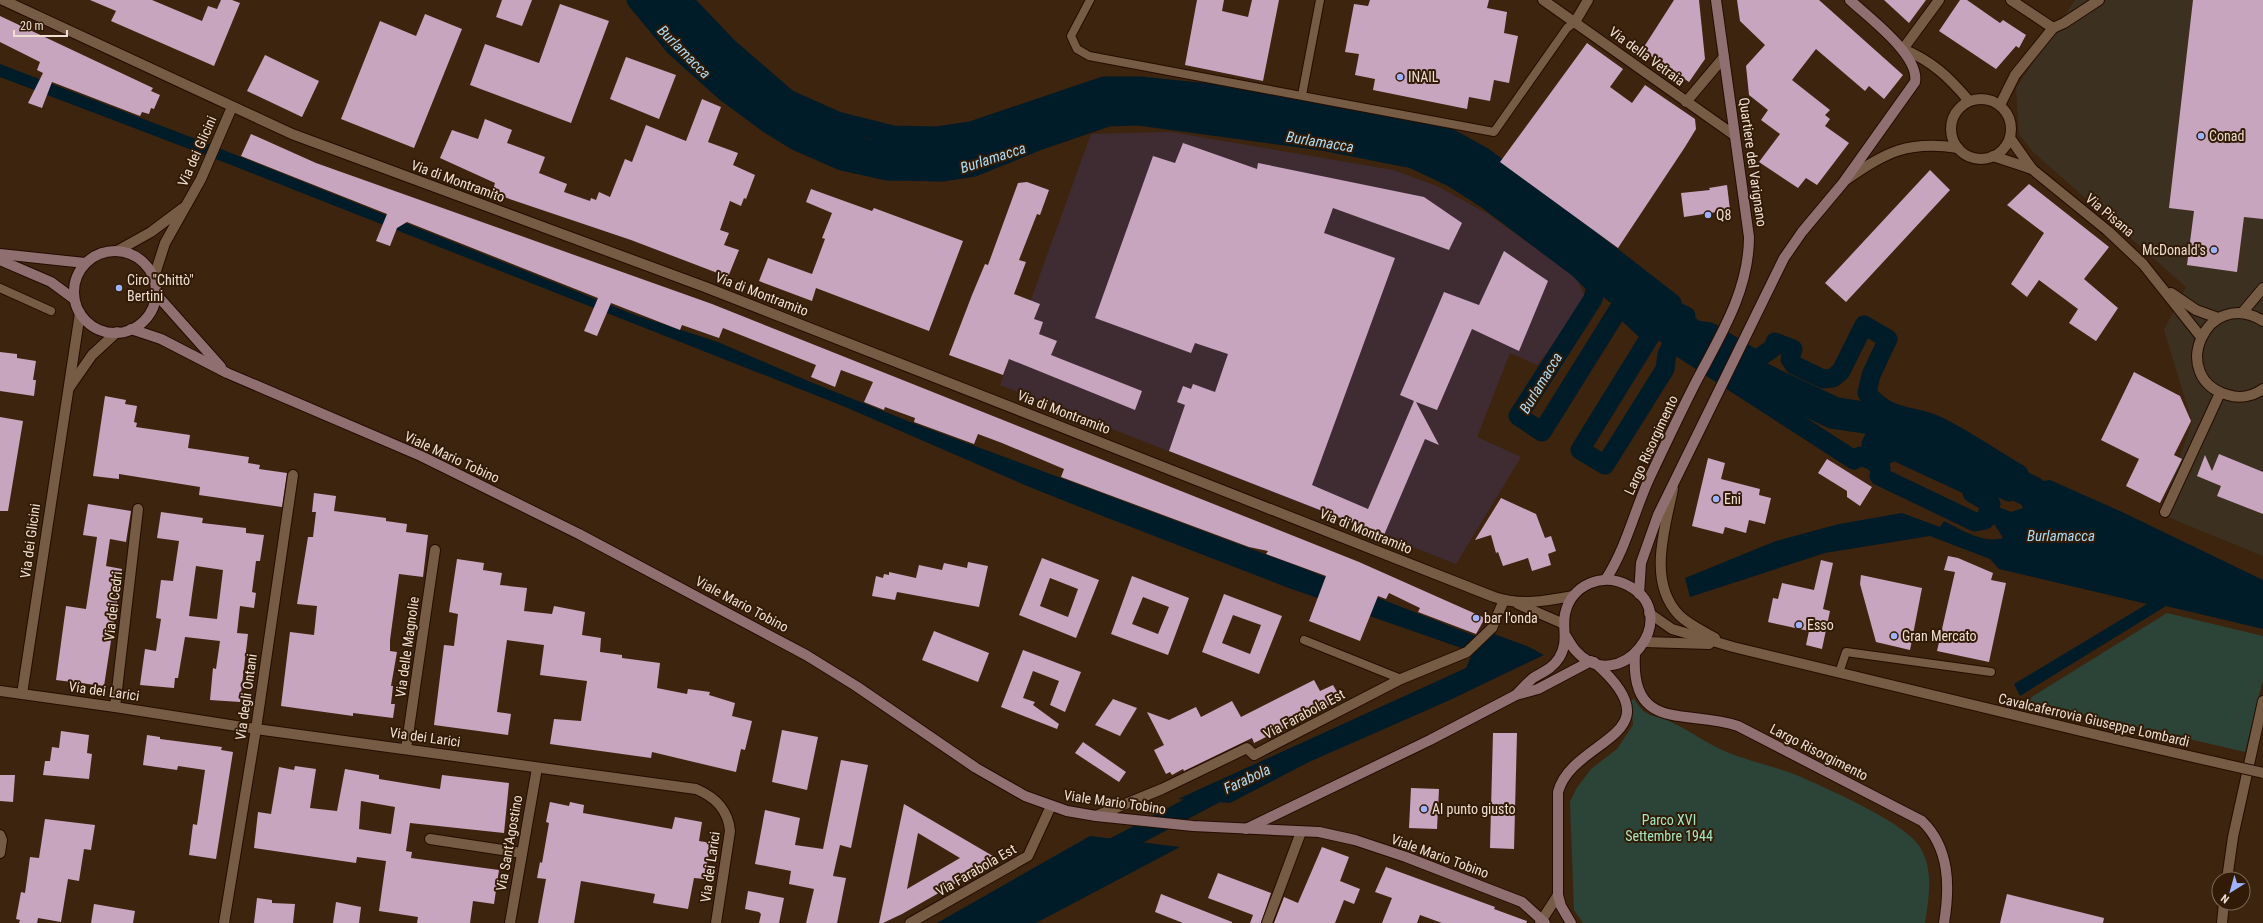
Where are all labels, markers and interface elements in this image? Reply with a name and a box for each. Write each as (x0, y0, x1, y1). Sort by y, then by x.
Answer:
scale bar (14, 12, 67, 38)
text: 20 m (20, 19, 44, 33)
water label: Burlamacca (654, 22, 714, 82)
street label: Via della Vetraia (1606, 23, 1688, 89)
place label: INAIL (1408, 69, 1439, 85)
marker: INAIL (1395, 72, 1405, 82)
street label: Quartiere del Varignano (1736, 96, 1770, 228)
street label: Via dei Glicini (174, 113, 220, 189)
water label: Burlamacca (1285, 128, 1355, 156)
place label: Conad (2209, 128, 2244, 144)
marker: Conad (2196, 131, 2206, 141)
water label: Burlamacca (958, 139, 1028, 177)
street label: Via di Montramito (409, 157, 507, 205)
street label: Via Pisana (2082, 190, 2138, 240)
place label: Q8 (1716, 207, 1731, 223)
marker: Q8 (1703, 210, 1713, 220)
place label: McDonald's (2142, 242, 2206, 258)
marker: McDonald's (2209, 245, 2219, 255)
street label: Via di Montramito (713, 269, 811, 319)
place label: Ciro "Chittò" Bertini (127, 272, 194, 304)
marker: Ciro "Chittò" Bertini (114, 283, 124, 293)
water label: Burlamacca (1516, 349, 1566, 417)
street label: Via di Montramito (1015, 387, 1113, 437)
street label: Largo Risorgimento (1621, 393, 1681, 497)
street label: Viale Mario Tobino (402, 428, 502, 486)
place label: Eni (1724, 491, 1741, 507)
marker: Eni (1711, 494, 1721, 504)
street label: Via dei Glicini (17, 503, 43, 579)
street label: Via di Montramito (1317, 505, 1415, 557)
water label: Burlamacca (2027, 527, 2095, 545)
street label: Via dei Cedri (101, 570, 125, 642)
street label: Viale Mario Tobino (693, 573, 791, 635)
street label: Via delle Magnolie (392, 595, 422, 698)
place label: bar l'onda (1484, 610, 1538, 626)
marker: bar l'onda (1471, 613, 1481, 623)
place label: Esso (1807, 617, 1834, 633)
marker: Esso (1794, 620, 1804, 630)
place label: Gran Mercato (1902, 628, 1976, 644)
marker: Gran Mercato (1889, 631, 1899, 641)
street label: Via degli Ontani (232, 653, 260, 741)
street label: Via dei Larici (68, 678, 140, 704)
street label: Via Farabola Est (1261, 686, 1347, 742)
street label: Cavalcaferrovia Giuseppe Lombardi (1997, 690, 2191, 750)
street label: Largo Risorgimento (1767, 720, 1871, 784)
street label: Via dei Larici (389, 724, 461, 750)
water label: Farabola (1221, 760, 1273, 798)
street label: Viale Mario Tobino (1063, 787, 1167, 817)
street label: Via Sant'Agostino (493, 794, 525, 892)
place label: Al punto giusto (1432, 801, 1516, 817)
marker: Al punto giusto (1419, 804, 1429, 814)
park label: Parco XVI Settembre 1944 (1625, 812, 1713, 844)
street label: Via dei Larici (697, 831, 723, 903)
street label: Viale Mario Tobino (1389, 831, 1491, 881)
street label: Via Farabola Est (933, 841, 1019, 899)
north arrow (2211, 871, 2251, 911)
text: N (2218, 891, 2232, 906)

